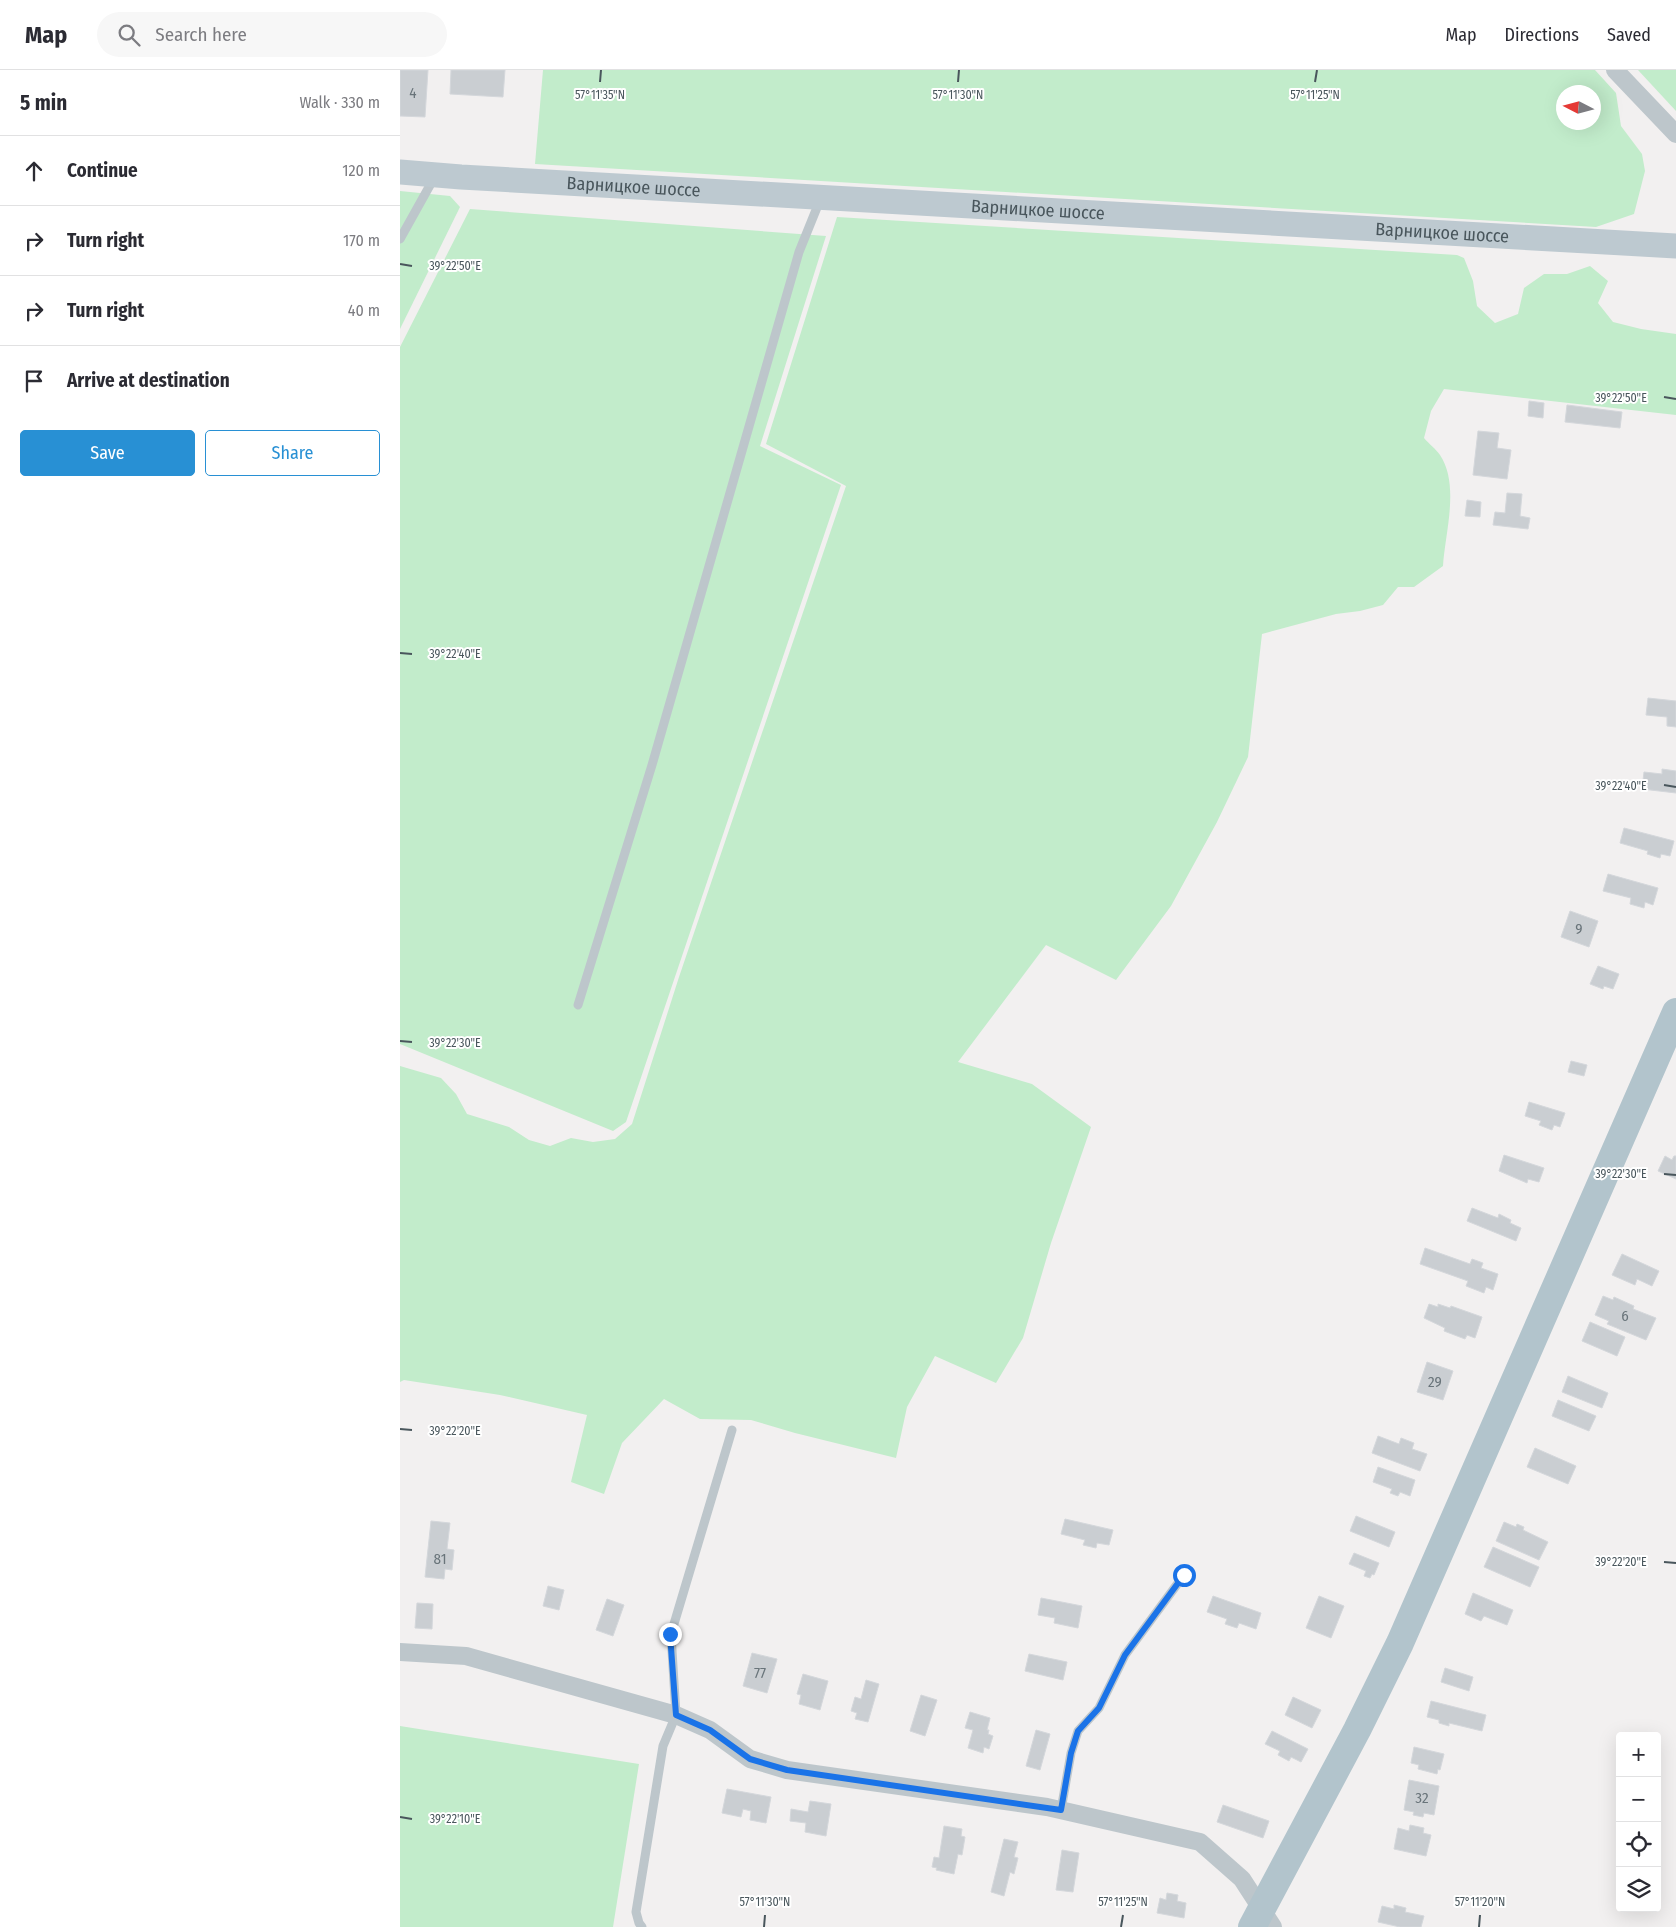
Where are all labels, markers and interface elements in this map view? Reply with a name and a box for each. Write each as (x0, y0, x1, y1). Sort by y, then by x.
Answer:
search box (97, 12, 447, 57)
text: Map (25, 21, 67, 49)
icon: search (115, 21, 143, 49)
text: Search here (155, 23, 247, 46)
text: Map (1445, 24, 1477, 46)
text: Directions (1505, 24, 1579, 46)
text: Saved (1607, 24, 1651, 46)
house number: 4 (409, 84, 417, 102)
north arrow (1556, 85, 1601, 130)
text: 57°11'35"N (575, 88, 625, 102)
text: 57°11'30"N (933, 88, 983, 102)
text: 57°11'25"N (1290, 88, 1340, 102)
text: 5 min (20, 90, 67, 116)
text: Walk · 330 m (299, 93, 380, 112)
icon: ahead (20, 157, 48, 185)
text: Continue (67, 159, 138, 182)
text: 120 m (342, 161, 380, 180)
street label: Варницкое шоссе (566, 172, 701, 202)
street label: Варницкое шоссе (970, 195, 1105, 225)
street label: Варницкое шоссе (1375, 218, 1510, 248)
icon: right (20, 227, 48, 255)
text: Turn right (67, 229, 144, 252)
text: 170 m (343, 231, 380, 250)
text: 39°22'50"E (429, 259, 481, 273)
icon: right (20, 297, 48, 325)
text: Turn right (67, 299, 144, 322)
text: 40 m (348, 301, 380, 320)
icon: arrive (20, 367, 48, 395)
text: Arrive at destination (67, 369, 230, 392)
text: 39°22'50"E (1595, 391, 1647, 405)
button: Save (20, 430, 195, 476)
button: Share (205, 430, 380, 476)
text: 39°22'40"E (429, 647, 481, 661)
text: 39°22'40"E (1595, 779, 1647, 793)
house number: 9 (1575, 920, 1583, 938)
text: 39°22'30"E (429, 1036, 481, 1050)
text: 39°22'30"E (1595, 1167, 1647, 1181)
house number: 6 (1621, 1307, 1629, 1325)
house number: 29 (1428, 1373, 1442, 1391)
text: 39°22'20"E (429, 1424, 481, 1438)
house number: 81 (434, 1550, 446, 1568)
text: 39°22'20"E (1595, 1555, 1647, 1569)
route start (1173, 1564, 1196, 1587)
route end (659, 1623, 682, 1646)
house number: 77 (754, 1664, 766, 1682)
map controls (1616, 1732, 1661, 1912)
button: + (1616, 1732, 1661, 1777)
button: − (1616, 1777, 1661, 1822)
house number: 32 (1415, 1789, 1429, 1807)
text: 39°22'10"E (430, 1812, 481, 1826)
button: locate (1616, 1822, 1661, 1867)
button: layers (1616, 1867, 1661, 1912)
text: 57°11'30"N (740, 1895, 790, 1909)
text: 57°11'25"N (1098, 1895, 1148, 1909)
text: 57°11'20"N (1455, 1895, 1505, 1909)

